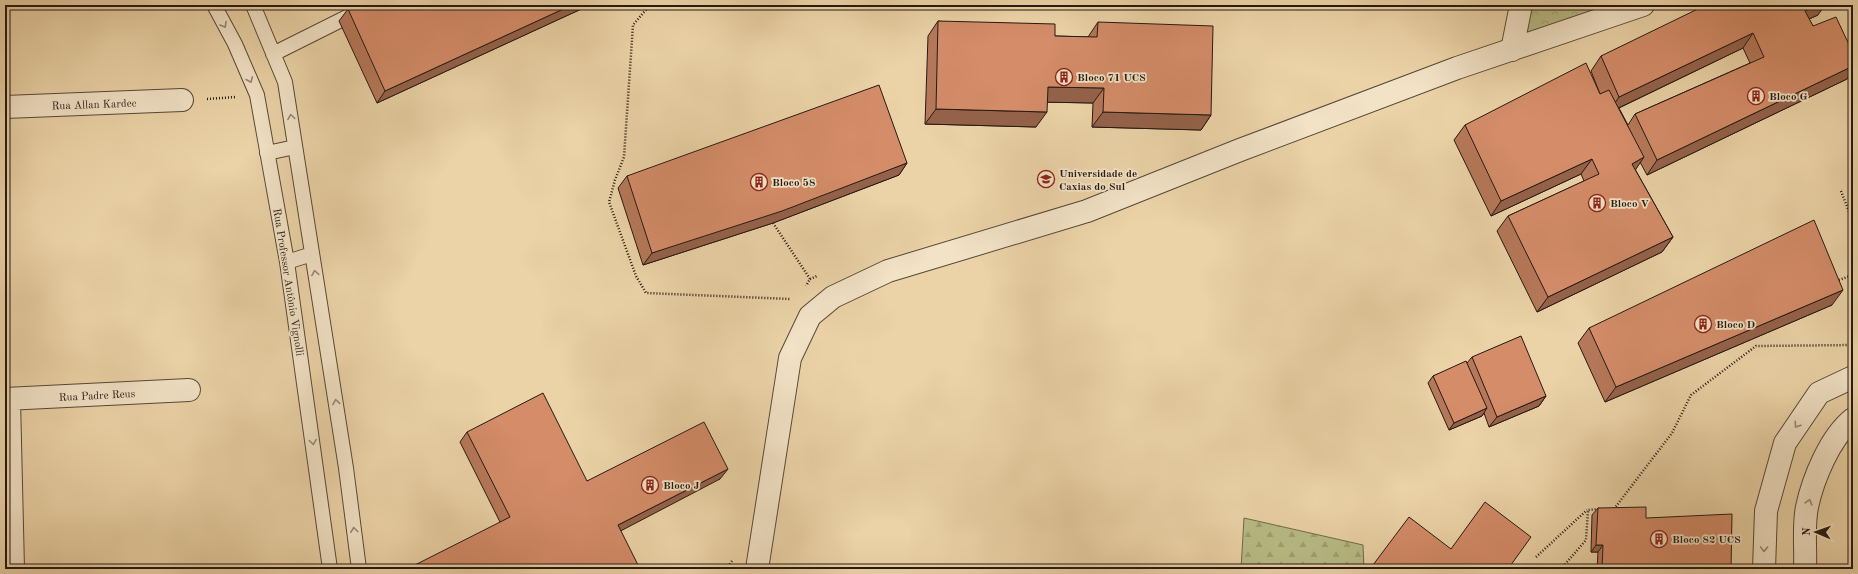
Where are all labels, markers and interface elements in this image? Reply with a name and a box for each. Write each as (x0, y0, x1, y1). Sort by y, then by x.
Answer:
one-way arrow (220, 20, 227, 28)
building icon: Bloco 71 UCS (1054, 67, 1074, 87)
place label: Bloco 71 UCS (1077, 73, 1146, 84)
one-way arrow (246, 77, 254, 84)
building icon: Bloco G (1746, 86, 1766, 106)
place label: Bloco G (1769, 92, 1808, 103)
street label: Rua Allan Kardec (51, 99, 137, 112)
one-way arrow (287, 114, 296, 120)
school or university icon: Universidade de Caxias do Sul (1036, 169, 1056, 189)
place label: Universidade de Caxias do Sul (1059, 169, 1137, 193)
building icon: Bloco 58 (749, 172, 769, 192)
place label: Bloco 58 (772, 178, 815, 189)
building icon: Bloco V (1587, 193, 1607, 213)
place label: Bloco V (1610, 199, 1650, 210)
street label: Rua Professor Antônio Vignolli (270, 208, 305, 357)
one-way arrow (311, 270, 320, 276)
building icon: Bloco D (1693, 314, 1713, 334)
place label: Bloco D (1716, 320, 1756, 331)
street label: Rua Padre Reus (59, 389, 136, 404)
one-way arrow (332, 399, 341, 405)
one-way arrow (1794, 421, 1802, 428)
one-way arrow (308, 439, 317, 445)
building icon: Bloco J (640, 475, 660, 495)
place label: Bloco J (663, 481, 700, 492)
one-way arrow (1804, 499, 1812, 506)
north arrow (1796, 512, 1836, 552)
one-way arrow (350, 527, 359, 533)
text: N (1802, 527, 1813, 536)
building icon: Bloco 82 UCS (1649, 529, 1669, 549)
place label: Bloco 82 UCS (1672, 535, 1741, 546)
one-way arrow (1760, 546, 1769, 552)

